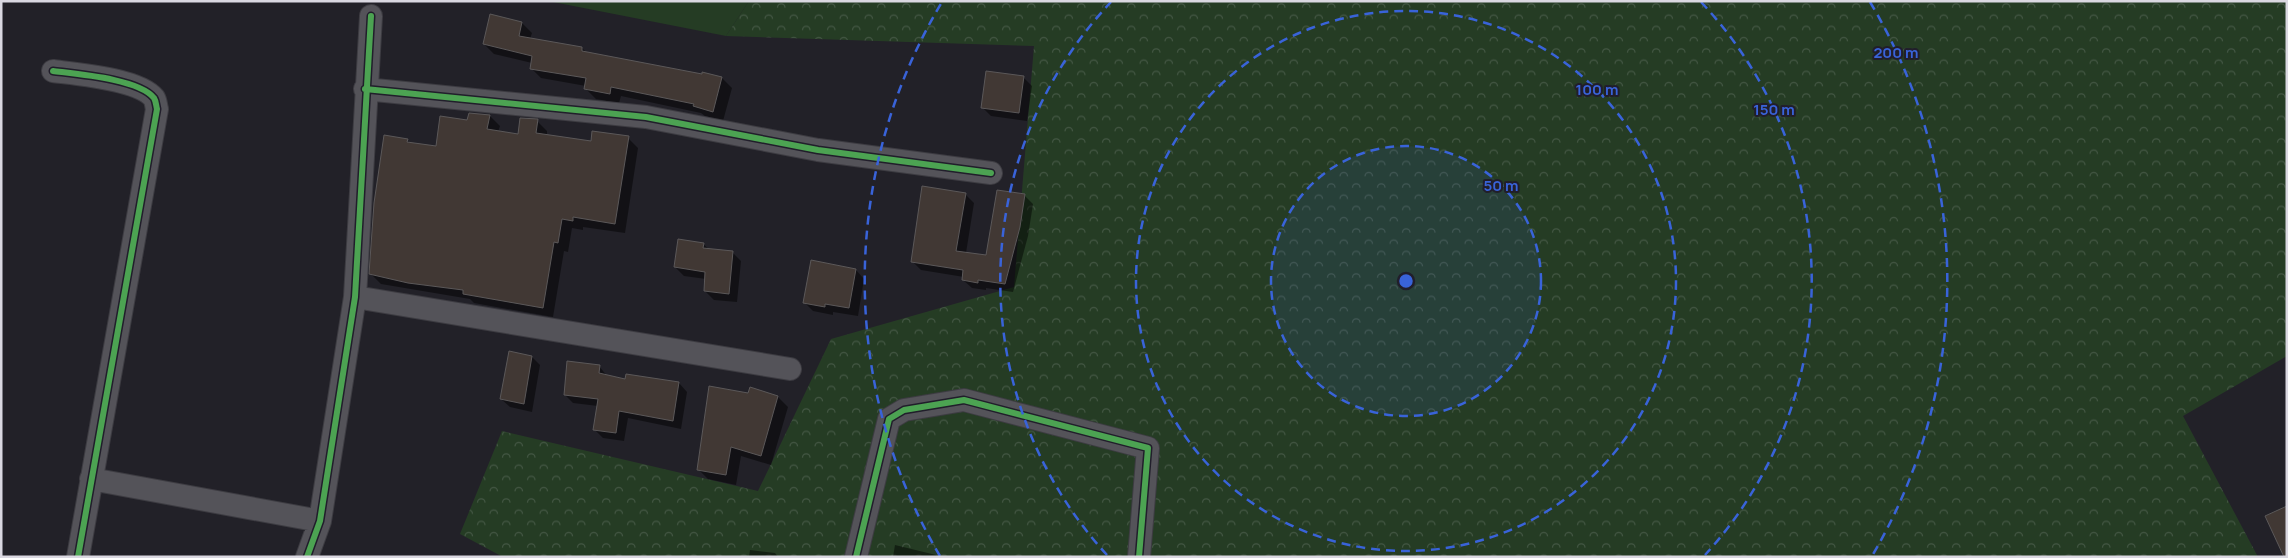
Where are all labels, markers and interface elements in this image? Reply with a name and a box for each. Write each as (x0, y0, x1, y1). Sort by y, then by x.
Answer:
text: 200 m (1873, 42, 1919, 63)
text: 100 m (1576, 79, 1618, 100)
text: 150 m (1753, 99, 1795, 120)
text: 50 m (1483, 175, 1519, 196)
centre of rings (1397, 272, 1415, 290)

